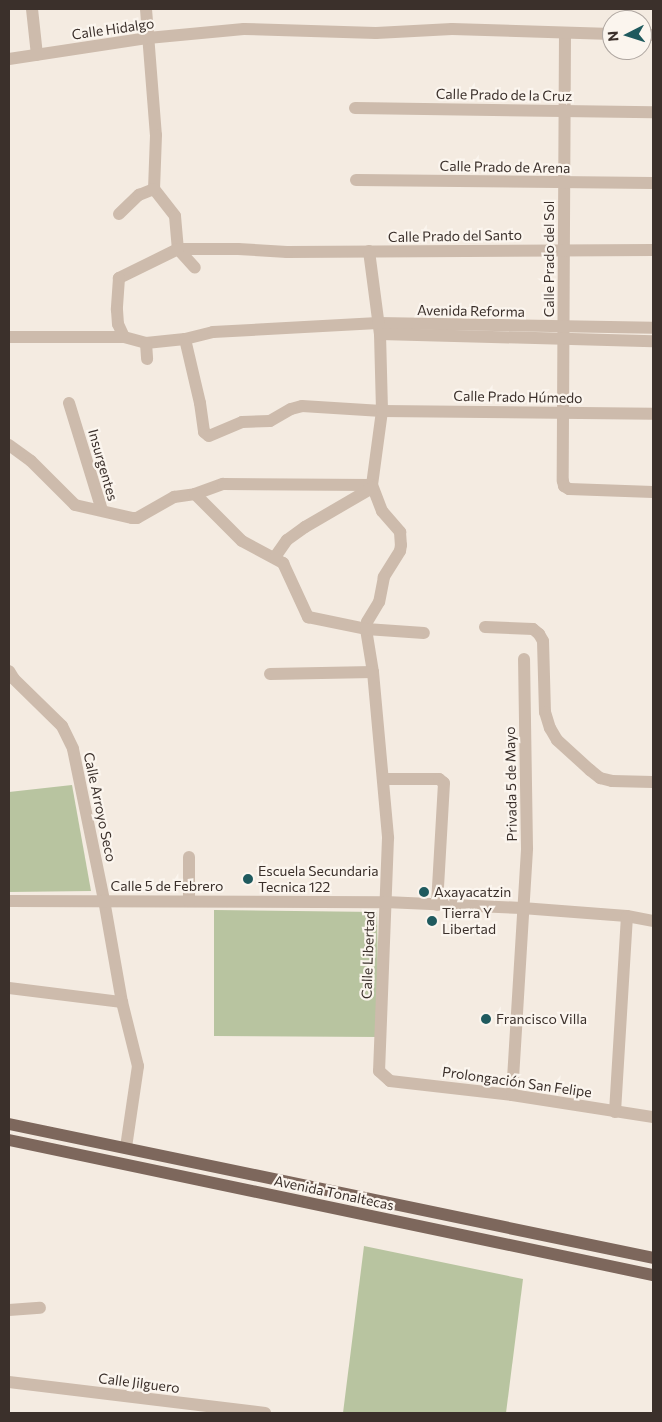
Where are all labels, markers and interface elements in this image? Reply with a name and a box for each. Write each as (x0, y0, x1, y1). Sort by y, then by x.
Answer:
north arrow (602, 10, 652, 60)
street label: Calle Hidalgo (71, 15, 155, 43)
text: N (604, 30, 621, 42)
street label: Calle Prado de la Cruz (436, 85, 572, 105)
street label: Calle Prado de Arena (440, 157, 570, 177)
street label: Calle Prado del Sol (541, 201, 557, 317)
street label: Calle Prado del Santo (388, 226, 522, 246)
street label: Avenida Reforma (417, 302, 525, 320)
street label: Calle Prado Húmedo (453, 387, 583, 407)
street label: Insurgentes (85, 427, 121, 503)
street label: Privada 5 de Mayo (502, 726, 520, 842)
street label: Calle Arroyo Seco (80, 751, 120, 863)
place label: Escuela Secundaria Tecnica 122 (258, 863, 379, 896)
marker: Escuela Secundaria Tecnica 122 (242, 873, 254, 885)
street label: Calle 5 de Febrero (111, 878, 223, 894)
place label: Axayacatzin (434, 884, 511, 900)
marker: Axayacatzin (418, 886, 430, 898)
place label: Tierra Y Libertad (442, 905, 496, 938)
street label: Calle Libertad (358, 911, 378, 999)
marker: Tierra Y Libertad (426, 915, 438, 927)
place label: Francisco Villa (496, 1011, 587, 1027)
marker: Francisco Villa (480, 1013, 492, 1025)
street label: Prolongación San Felipe (441, 1063, 593, 1101)
street label: Avenida Tonaltecas (273, 1172, 395, 1214)
street label: Calle Jilguero (97, 1370, 181, 1396)

